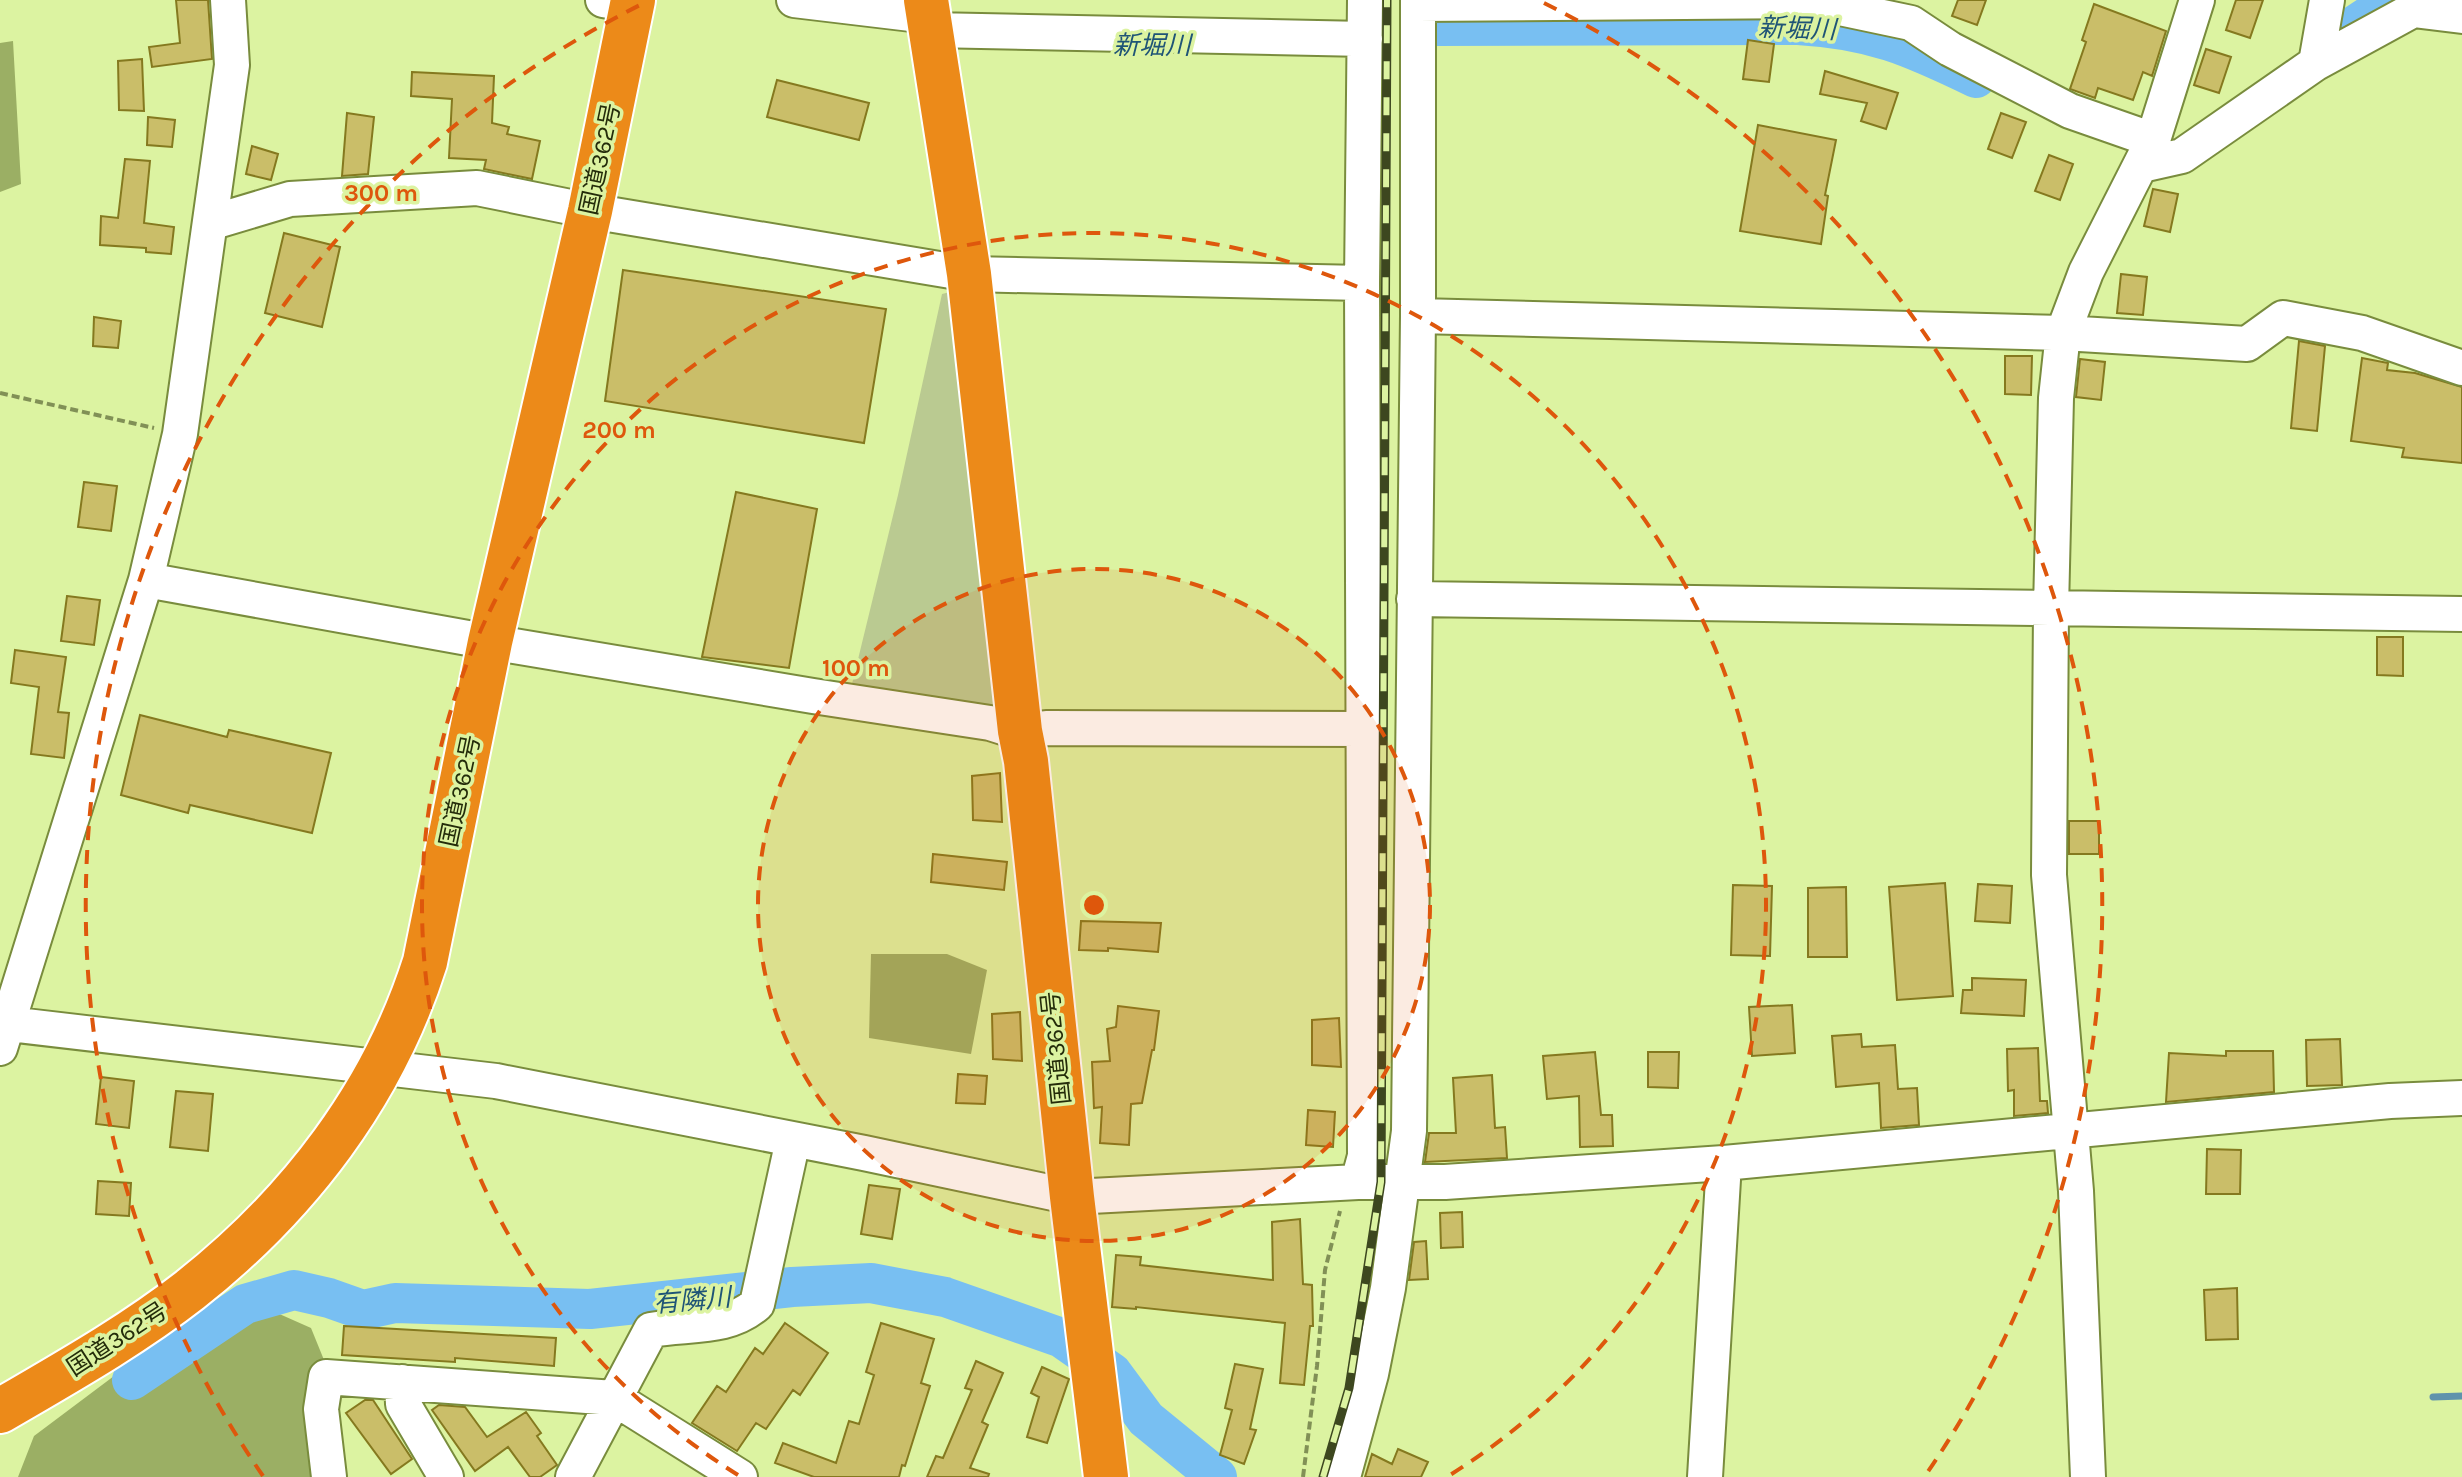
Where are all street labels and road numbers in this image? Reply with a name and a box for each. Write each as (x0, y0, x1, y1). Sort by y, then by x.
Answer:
street label: 国道362号 (574, 100, 626, 218)
street label: 国道362号 (434, 732, 486, 850)
street label: 国道362号 (1036, 990, 1076, 1106)
street label: 国道362号 (62, 1296, 172, 1382)

